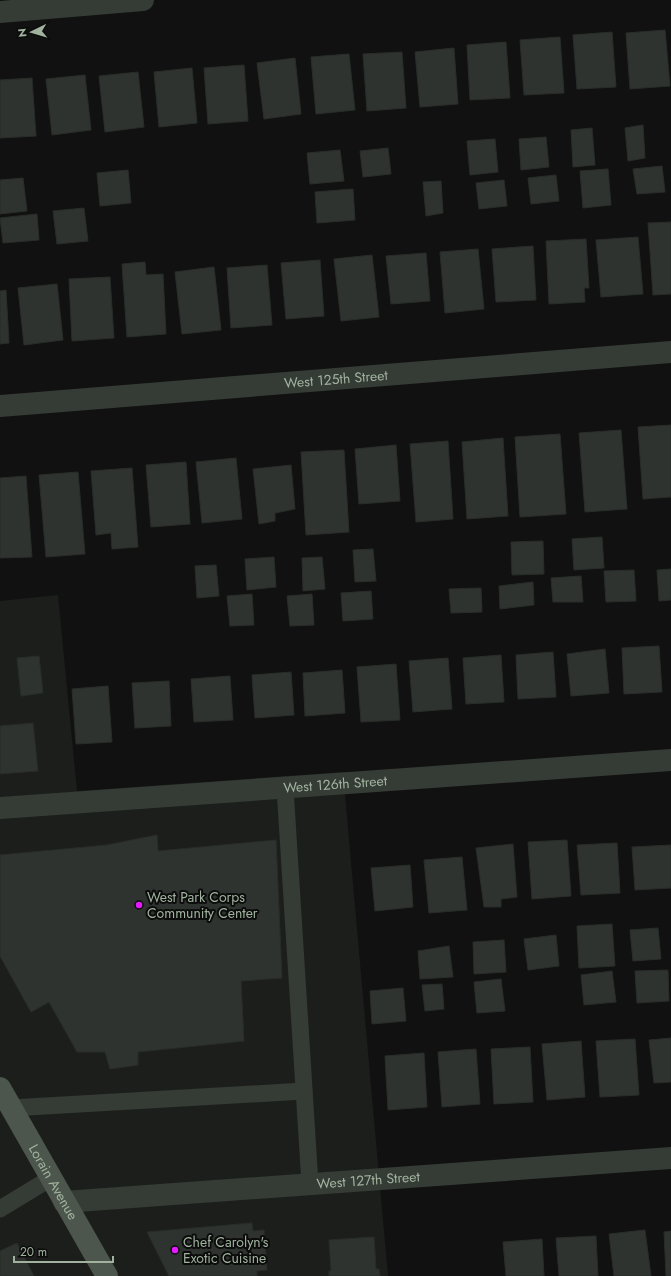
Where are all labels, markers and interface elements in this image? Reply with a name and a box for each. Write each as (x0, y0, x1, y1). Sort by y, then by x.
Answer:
north arrow (12, 12, 52, 52)
text: N (14, 28, 30, 38)
street label: West 125th Street (283, 365, 389, 393)
street label: West 126th Street (283, 770, 388, 798)
place label: West Park Corps Community Center (147, 887, 258, 923)
marker: West Park Corps Community Center (134, 900, 144, 910)
street label: Lorain Avenue (24, 1140, 83, 1223)
street label: West 127th Street (316, 1166, 421, 1194)
place label: Chef Carolyn's Exotic Cuisine (183, 1232, 269, 1268)
scale bar (14, 1238, 113, 1264)
text: 20 m (20, 1243, 47, 1261)
marker: Chef Carolyn's Exotic Cuisine (170, 1245, 180, 1255)

